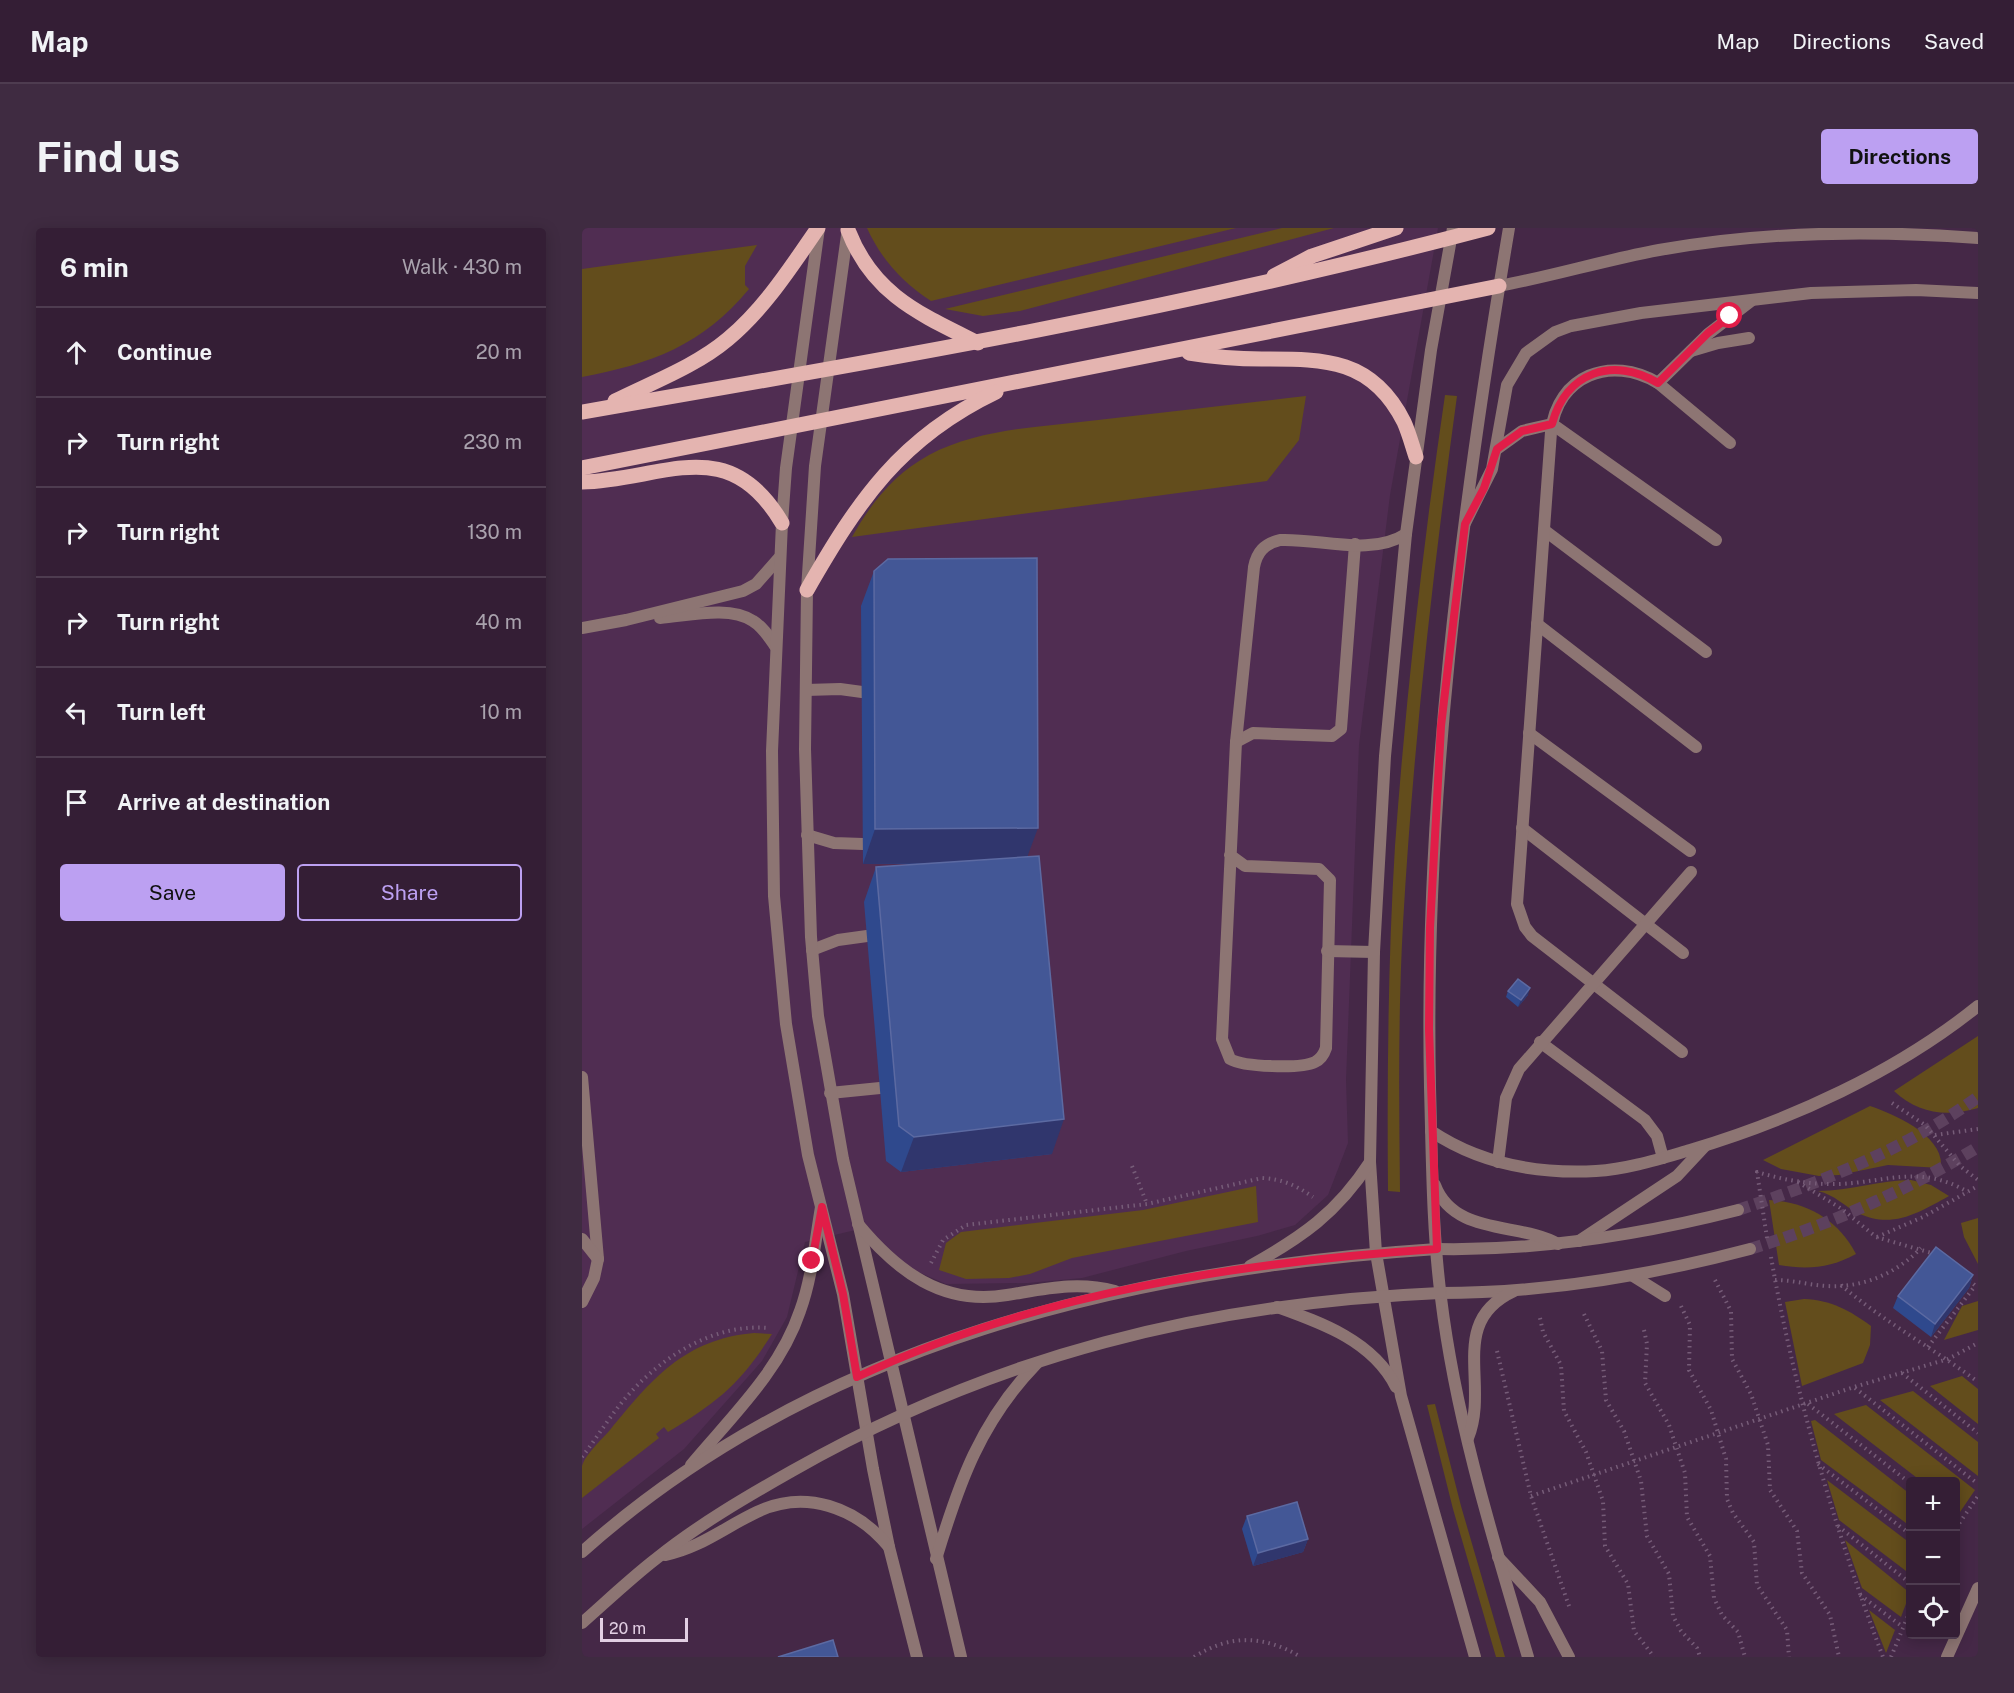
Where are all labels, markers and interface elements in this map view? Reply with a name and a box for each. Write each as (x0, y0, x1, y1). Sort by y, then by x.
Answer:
text: Map (30, 25, 89, 58)
text: Map (1717, 29, 1759, 54)
text: Directions (1792, 29, 1891, 54)
text: Saved (1924, 29, 1984, 54)
button: Directions (1821, 129, 1978, 184)
text: Find us (36, 132, 180, 181)
text: 6 min (60, 252, 129, 283)
text: Walk · 430 m (402, 255, 522, 279)
route start (1716, 302, 1742, 328)
icon: ahead (60, 336, 93, 369)
text: Continue (117, 339, 212, 365)
text: 20 m (476, 340, 522, 364)
icon: right (60, 426, 93, 459)
text: Turn right (117, 429, 220, 455)
text: 230 m (463, 430, 522, 454)
icon: right (60, 516, 93, 549)
text: Turn right (117, 519, 220, 545)
text: 130 m (467, 520, 522, 544)
icon: right (60, 606, 93, 639)
text: Turn right (117, 609, 220, 635)
text: 40 m (475, 610, 522, 634)
icon: left (60, 696, 93, 729)
text: Turn left (117, 699, 206, 725)
text: 10 m (479, 700, 522, 724)
icon: arrive (60, 786, 93, 819)
text: Arrive at destination (117, 789, 330, 815)
button: Save (60, 864, 285, 921)
button: Share (297, 864, 522, 921)
route end (798, 1247, 824, 1273)
map controls (1906, 1477, 1960, 1639)
button: + (1906, 1477, 1960, 1531)
button: − (1906, 1531, 1960, 1585)
button: locate (1906, 1585, 1960, 1639)
scale bar (600, 1615, 688, 1642)
text: 20 m (609, 1619, 646, 1638)

